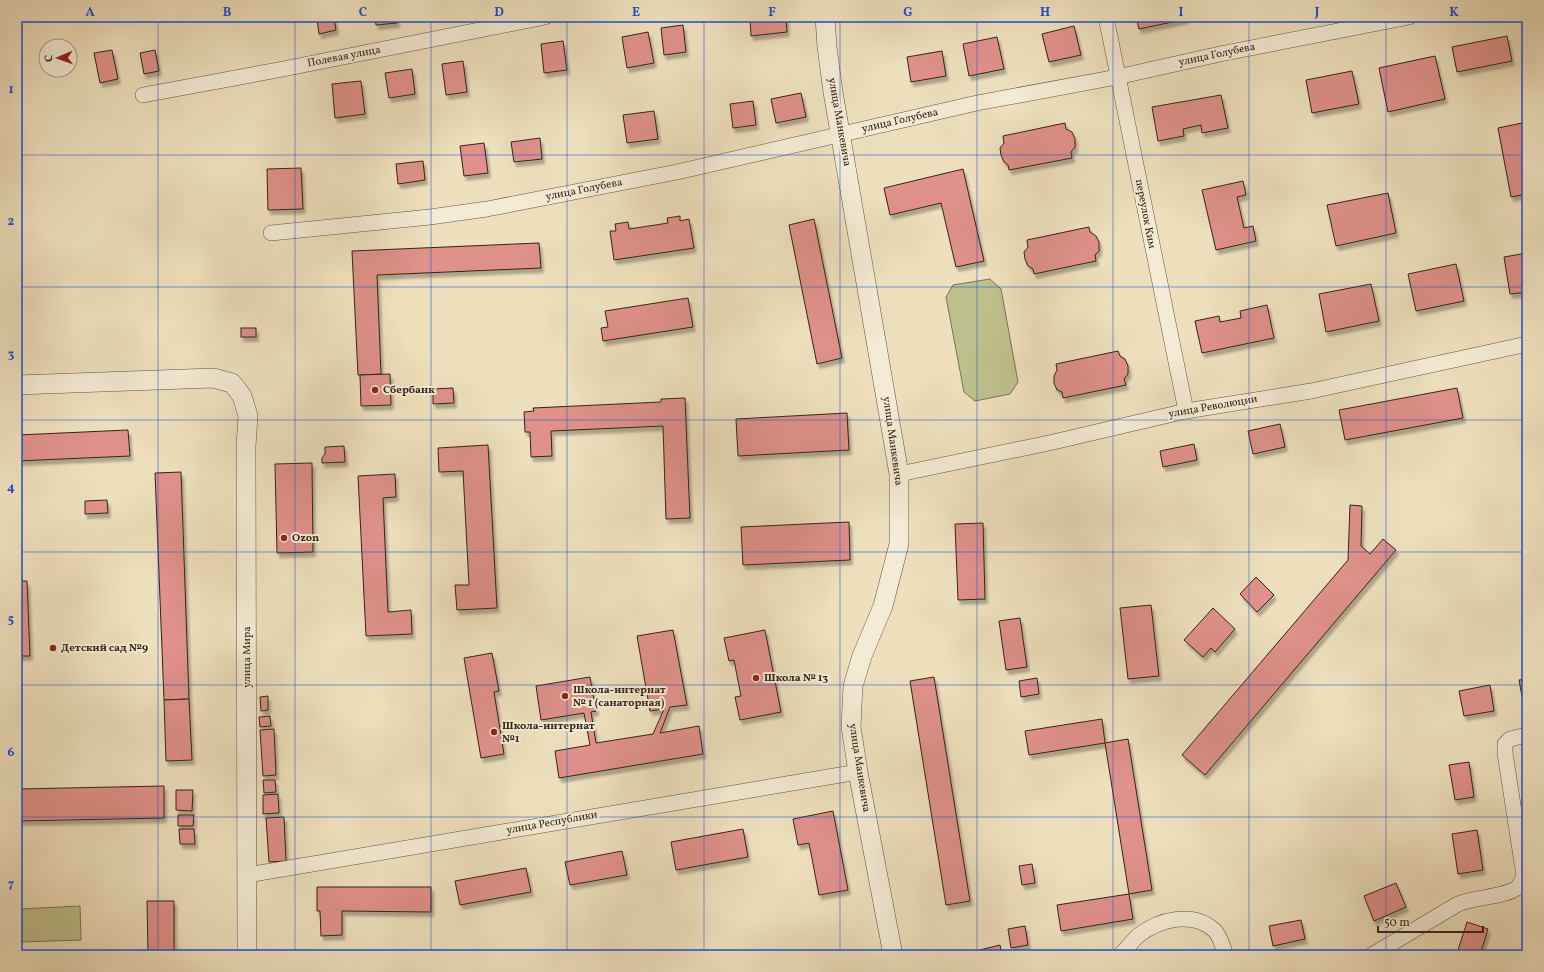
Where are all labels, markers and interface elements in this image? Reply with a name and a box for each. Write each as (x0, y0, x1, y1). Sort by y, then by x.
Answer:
text: A (85, 4, 95, 22)
text: B (223, 4, 232, 22)
text: C (359, 4, 367, 22)
text: D (494, 4, 504, 22)
text: E (632, 4, 640, 22)
text: F (768, 4, 776, 22)
text: G (903, 4, 913, 22)
text: H (1040, 4, 1050, 22)
text: I (1179, 4, 1184, 22)
text: J (1314, 4, 1320, 22)
text: K (1449, 4, 1459, 22)
north arrow (38, 38, 78, 78)
street label: улица Голубева (1177, 39, 1257, 70)
street label: Полевая улица (306, 42, 383, 71)
text: С (42, 54, 57, 62)
street label: улица Манкевича (824, 76, 854, 168)
text: 1 (8, 81, 14, 99)
street label: улица Голубева (860, 105, 940, 137)
street label: улица Голубева (544, 175, 624, 205)
street label: переулок Ким (1131, 178, 1159, 250)
text: 2 (8, 213, 15, 231)
text: 3 (8, 346, 15, 364)
place label: Сбербанк (383, 383, 435, 398)
marker: Сбербанк (370, 385, 380, 395)
street label: улица Революции (1167, 392, 1259, 422)
street label: улица Манкевича (878, 395, 906, 487)
text: 4 (7, 479, 15, 497)
place label: Ozon (292, 531, 319, 546)
marker: Ozon (279, 533, 289, 543)
text: 5 (8, 611, 14, 629)
street label: улица Мира (240, 626, 255, 688)
place label: Детский сад №9 (61, 641, 148, 656)
marker: Детский сад №9 (48, 643, 58, 653)
place label: Школа № 13 (764, 671, 828, 686)
marker: Школа № 13 (751, 673, 761, 683)
place label: Школа-интернат № 1 (санаторная) (573, 683, 666, 711)
marker: Школа-интернат № 1 (санаторная) (560, 691, 570, 701)
place label: Школа-интернат №1 (502, 719, 595, 747)
street label: улица Манкевича (845, 722, 874, 814)
marker: Школа-интернат №1 (489, 727, 499, 737)
text: 6 (7, 744, 15, 762)
street label: улица Республики (505, 808, 599, 838)
text: 7 (8, 876, 14, 894)
scale bar (1378, 908, 1483, 934)
text: 50 m (1384, 915, 1410, 931)

